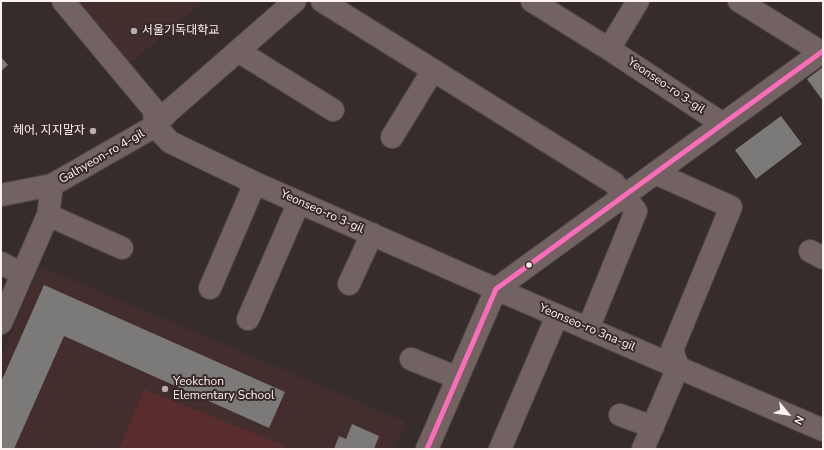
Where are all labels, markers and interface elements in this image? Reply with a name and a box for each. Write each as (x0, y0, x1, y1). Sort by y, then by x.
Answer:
place label: 서울기독대학교 (142, 24, 219, 38)
marker: 서울기독대학교 (129, 26, 139, 36)
street label: Yeonseo-ro 3-gil (625, 55, 707, 117)
place label: 헤어, 지지말자 (13, 124, 85, 138)
marker: 헤어, 지지말자 (88, 126, 98, 136)
street label: Galhyeon-ro 4-gil (57, 127, 147, 187)
street label: Yeonseo-ro 3-gil (278, 187, 366, 237)
unlabelled marker (524, 260, 534, 270)
street label: Yeonseo-ro 3na-gil (537, 301, 637, 355)
place label: Yeokchon Elementary School (173, 375, 274, 403)
marker: Yeokchon Elementary School (160, 384, 170, 394)
north arrow (768, 394, 808, 434)
text: N (790, 413, 807, 427)

